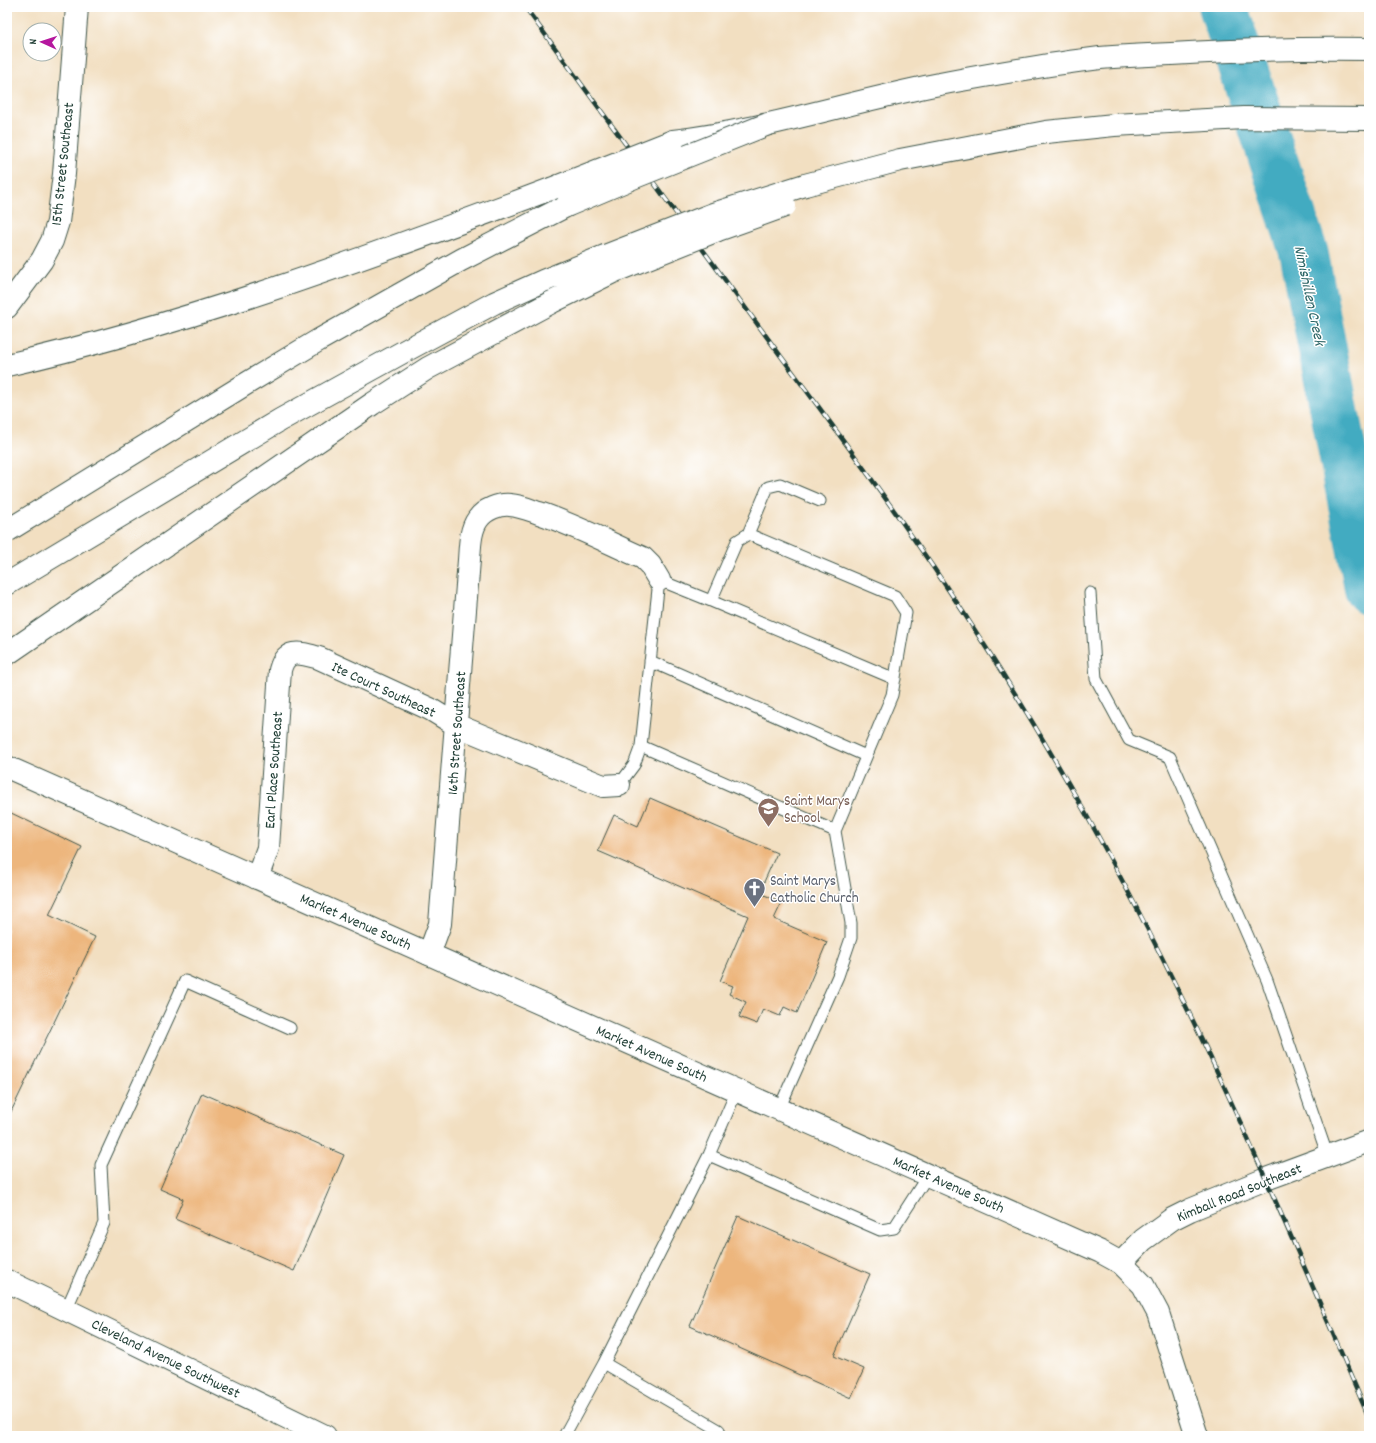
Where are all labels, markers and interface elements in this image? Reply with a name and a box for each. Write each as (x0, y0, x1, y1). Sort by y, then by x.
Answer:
north arrow (22, 22, 62, 62)
text: N (26, 38, 42, 45)
street label: 15th Street Southeast (47, 101, 81, 227)
water label: Nimishillen Creek (1287, 243, 1331, 349)
street label: Ite Court Southeast (327, 657, 439, 725)
street label: 16th Street Southeast (443, 670, 473, 796)
street label: Earl Place Southeast (260, 710, 290, 830)
place label: Saint Marys School (784, 791, 850, 830)
school or university icon: Saint Marys School (755, 796, 781, 829)
place label: Saint Marys Catholic Church (770, 871, 859, 910)
church icon: Saint Marys Catholic Church (742, 876, 768, 909)
street label: Market Avenue South (296, 888, 414, 957)
street label: Market Avenue South (592, 1020, 710, 1089)
street label: Market Avenue South (889, 1151, 1007, 1220)
street label: Kimball Road Southeast (1174, 1159, 1306, 1229)
street label: Cleveland Avenue Southwest (87, 1314, 244, 1406)

